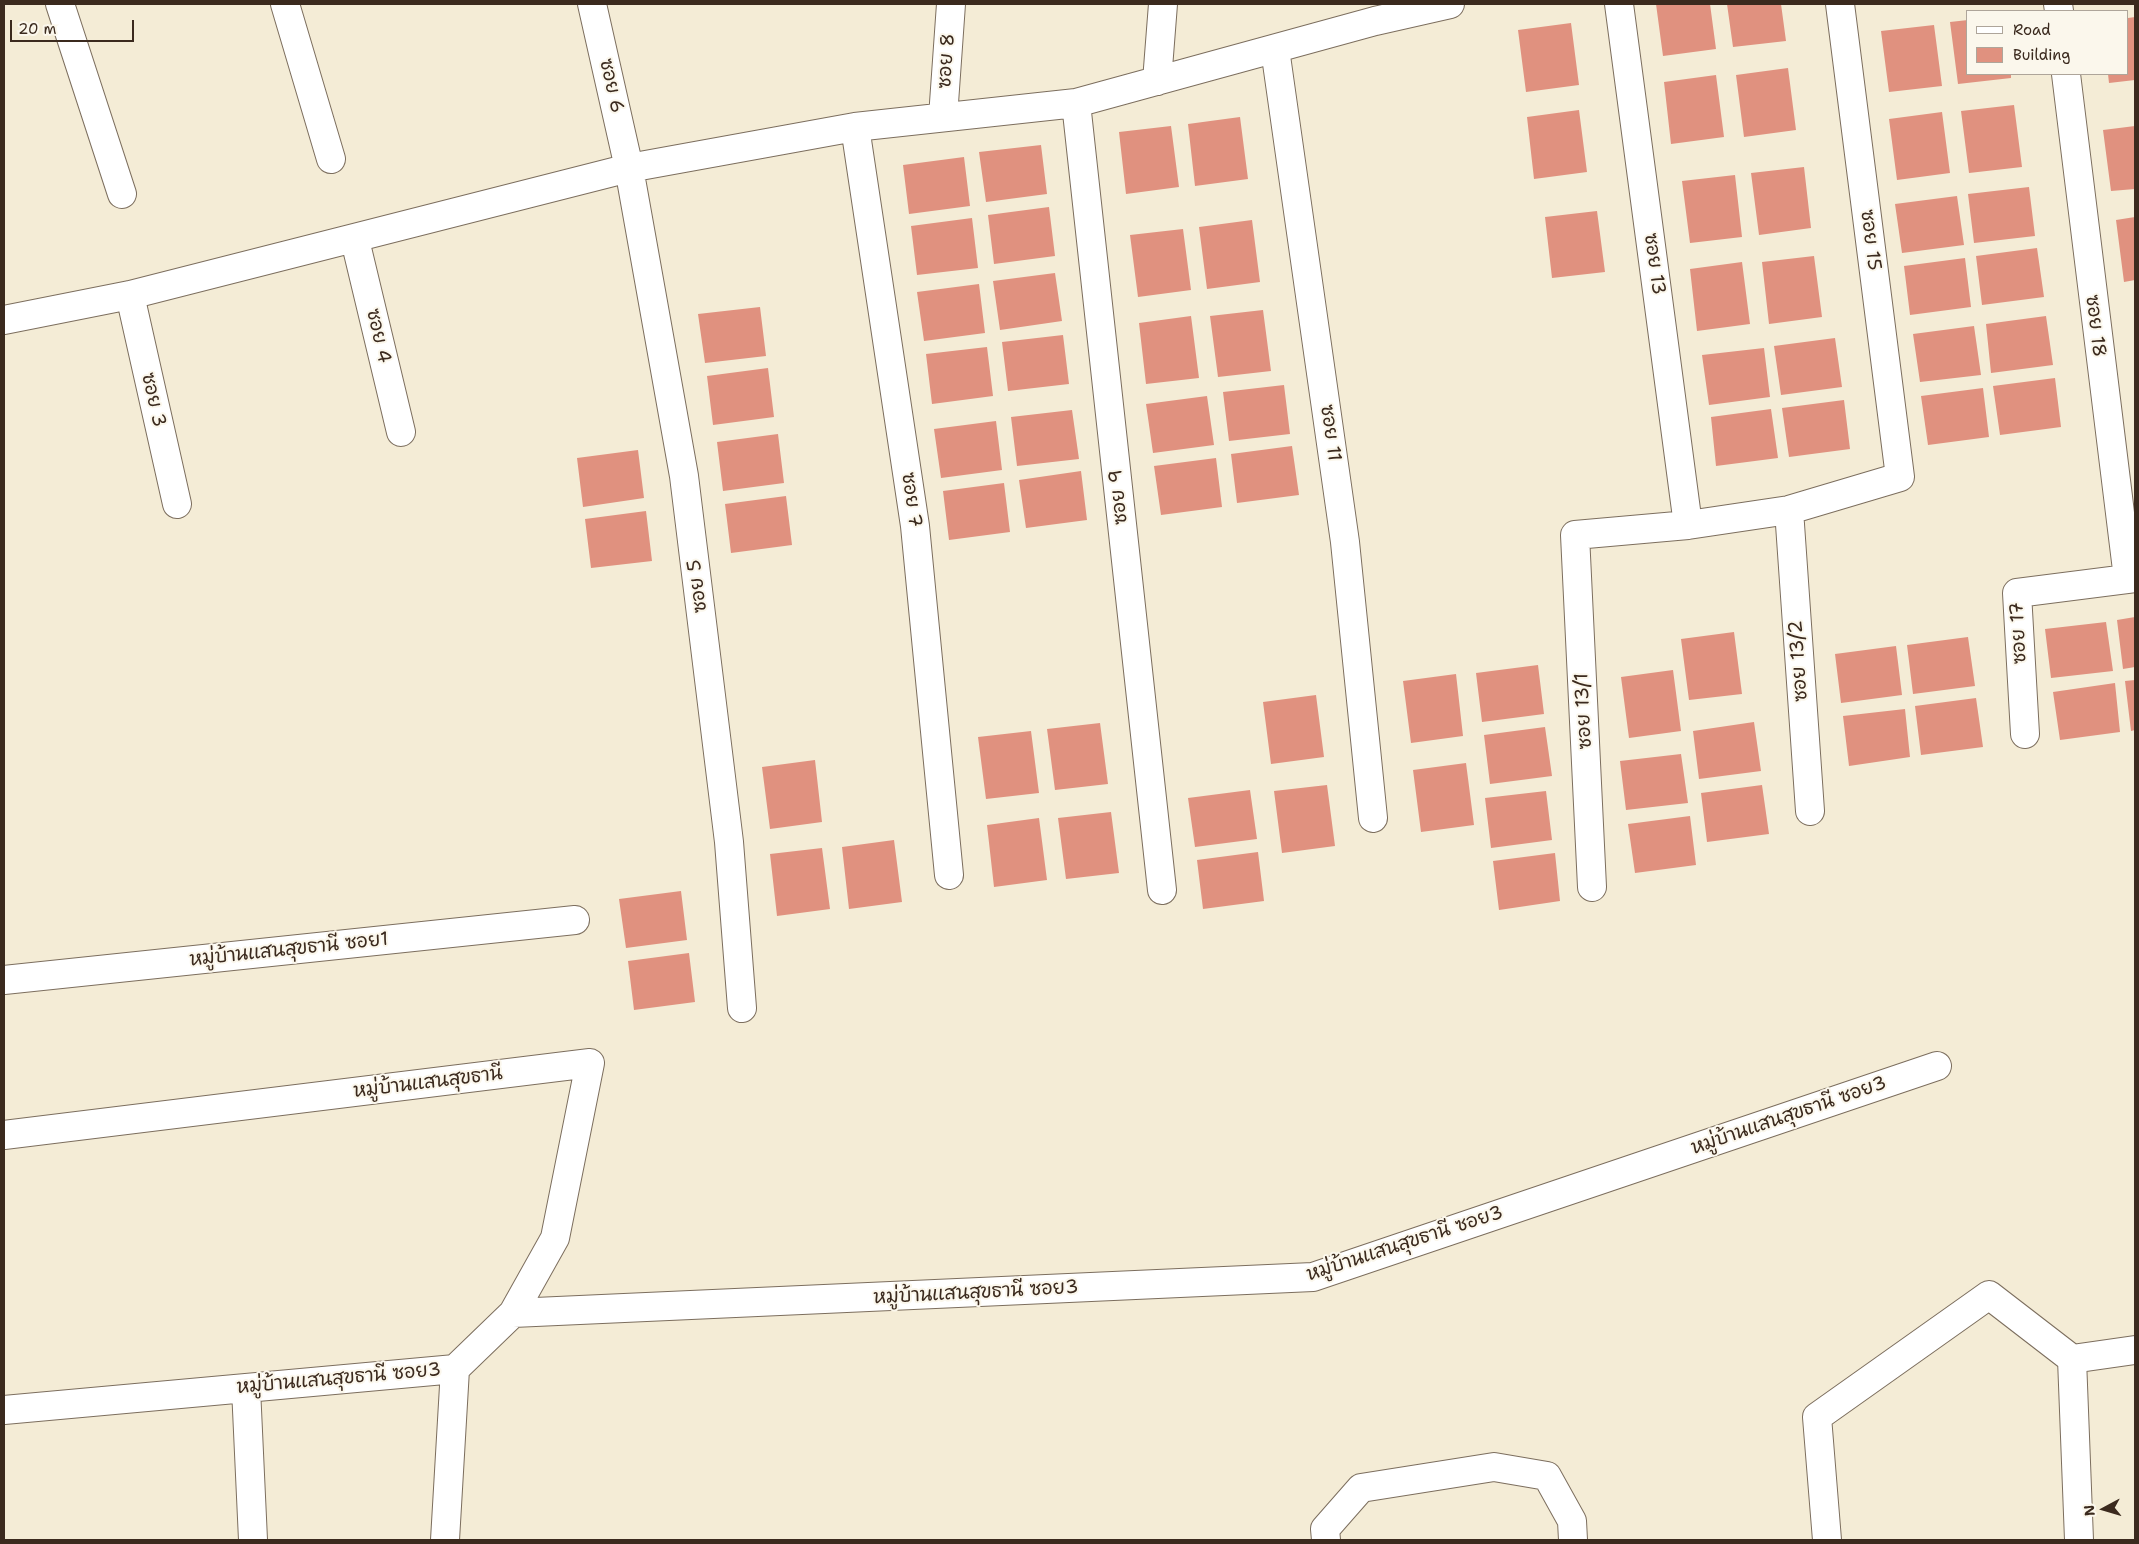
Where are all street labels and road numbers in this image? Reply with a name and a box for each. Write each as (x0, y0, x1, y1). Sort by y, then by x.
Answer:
street label: ซอย 8 (934, 33, 960, 89)
street label: ซอย 6 (594, 57, 628, 115)
street label: ซอย 15 (1855, 208, 1885, 272)
street label: ซอย 13 (1638, 232, 1670, 296)
street label: ซอย 18 (2080, 293, 2110, 359)
street label: ซอย 4 (361, 307, 395, 365)
street label: ซอย 3 (136, 371, 170, 429)
street label: ซอย 11 (1315, 403, 1345, 463)
street label: ซอย 9 (1105, 468, 1133, 526)
street label: ซอย 7 (896, 471, 926, 529)
street label: ซอย 5 (683, 558, 713, 614)
street label: ซอย 17 (2006, 601, 2032, 665)
street label: ซอย 13/2 (1785, 620, 1813, 702)
street label: ซอย 13/1 (1571, 672, 1597, 750)
street label: หมู่บ้านแสนสุขธานี ซอย1 (188, 928, 390, 972)
street label: หมู่บ้านแสนสุขธานี (352, 1063, 504, 1103)
street label: หมู่บ้านแสนสุขธานี ซอย3 (1688, 1072, 1890, 1160)
street label: หมู่บ้านแสนสุขธานี ซอย3 (1304, 1201, 1506, 1287)
street label: หมู่บ้านแสนสุขธานี ซอย3 (873, 1276, 1079, 1310)
street label: หมู่บ้านแสนสุขธานี ซอย3 (236, 1359, 442, 1399)

